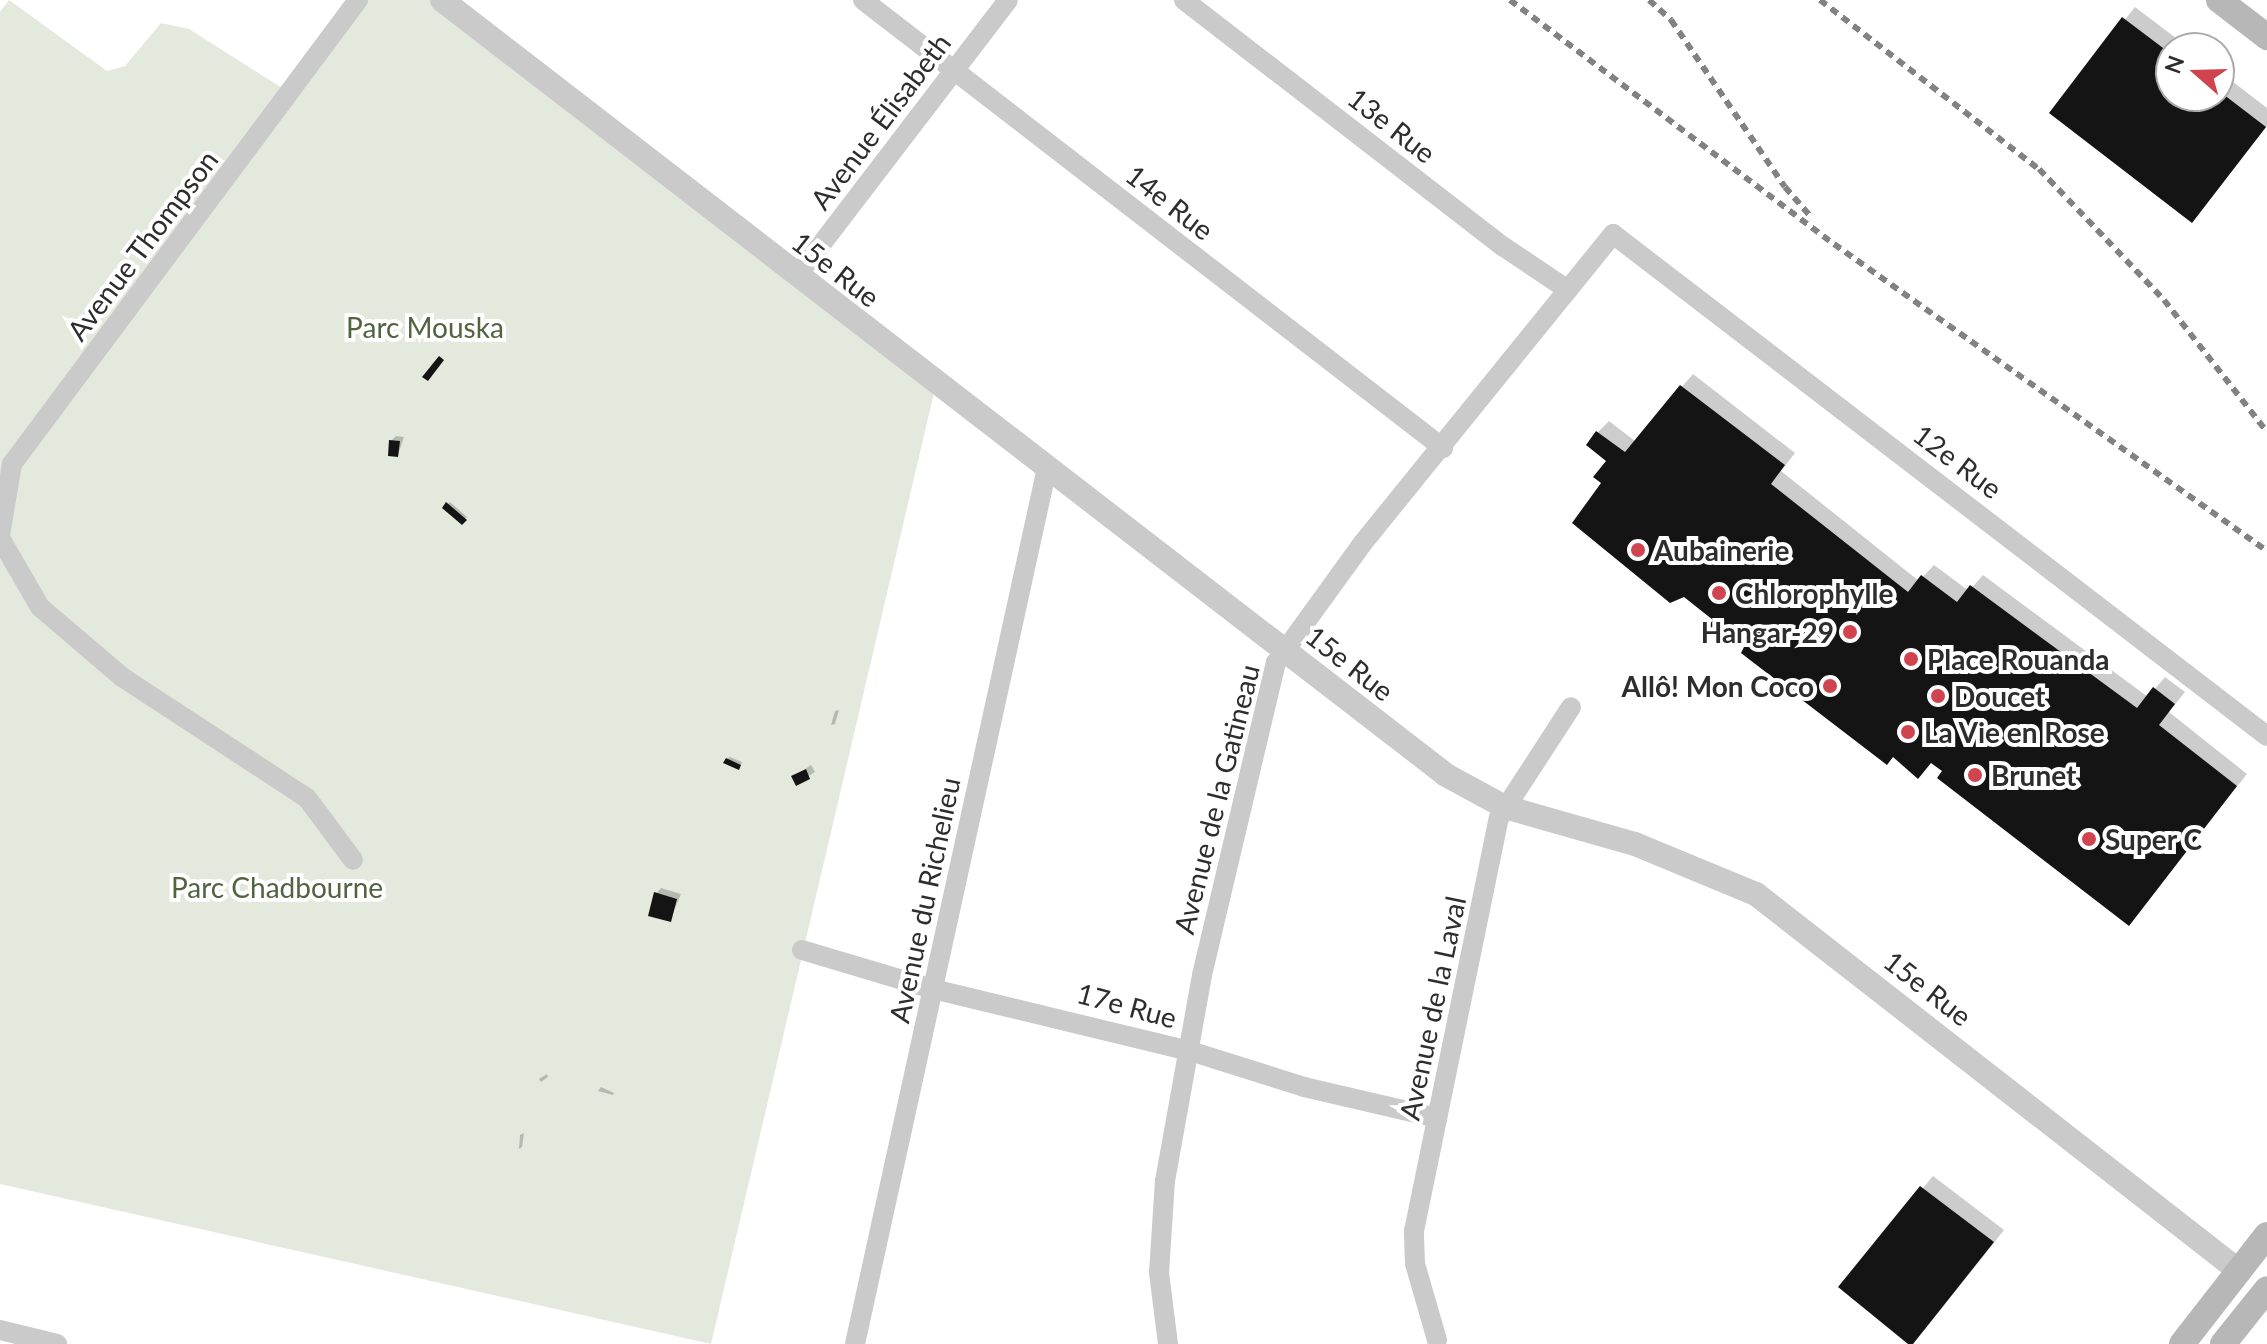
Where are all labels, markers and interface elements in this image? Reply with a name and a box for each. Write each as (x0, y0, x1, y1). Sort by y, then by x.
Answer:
street label: Avenue Élisabeth (803, 27, 957, 215)
north arrow (2155, 32, 2235, 112)
text: N (2158, 52, 2189, 77)
street label: 13e Rue (1342, 80, 1442, 170)
street label: Avenue Thompson (59, 143, 225, 347)
street label: 14e Rue (1120, 157, 1220, 247)
street label: 15e Rue (786, 224, 886, 314)
park label: Parc Mouska (346, 310, 504, 344)
street label: 12e Rue (1907, 417, 2009, 505)
place label: Aubainerie (1654, 533, 1789, 567)
marker: Aubainerie (1629, 541, 1647, 559)
place label: Chlorophylle (1735, 576, 1893, 610)
marker: Chlorophylle (1710, 584, 1728, 602)
place label: Hangar-29 (1701, 615, 1834, 649)
street label: 15e Rue (1300, 618, 1400, 708)
marker: Hangar-29 (1841, 623, 1859, 641)
place label: Place Rouanda (1927, 642, 2110, 676)
marker: Place Rouanda (1902, 650, 1920, 668)
street label: Avenue de la Gatineau (1166, 661, 1266, 937)
place label: Allô! Mon Coco (1622, 669, 1814, 703)
marker: Allô! Mon Coco (1821, 677, 1839, 695)
place label: Doucet (1954, 679, 2045, 713)
marker: Doucet (1929, 687, 1947, 705)
place label: La Vie en Rose (1924, 715, 2106, 749)
marker: La Vie en Rose (1899, 723, 1917, 741)
place label: Brunet (1991, 758, 2076, 792)
marker: Brunet (1966, 766, 1984, 784)
street label: Avenue du Richelieu (882, 774, 966, 1026)
place label: Super C (2105, 822, 2203, 856)
marker: Super C (2080, 830, 2098, 848)
park label: Parc Chadbourne (171, 870, 383, 904)
street label: Avenue de la Laval (1392, 893, 1472, 1123)
street label: 15e Rue (1878, 943, 1978, 1033)
street label: 17e Rue (1073, 976, 1181, 1034)

